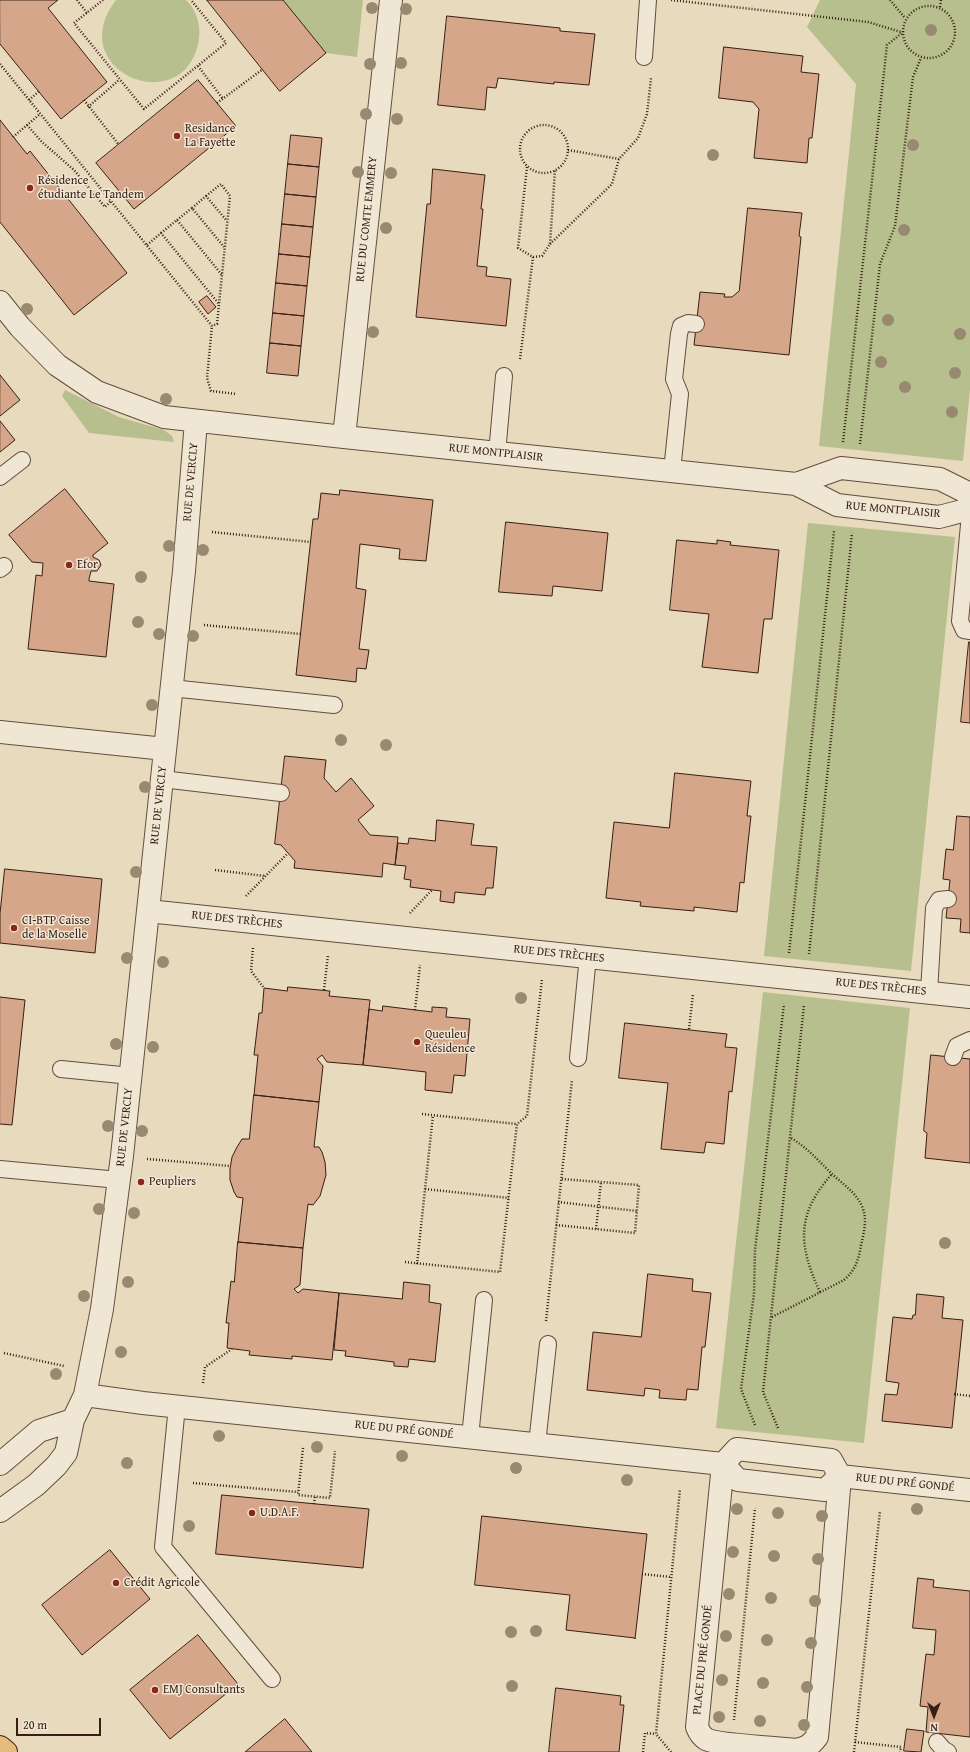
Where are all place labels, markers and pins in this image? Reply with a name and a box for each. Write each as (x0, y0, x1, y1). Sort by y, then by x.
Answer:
place label: Residance La Fayette (185, 122, 236, 150)
marker: Residance La Fayette (172, 131, 182, 141)
place label: Résidence étudiante Le Tandem (38, 174, 144, 202)
marker: Résidence étudiante Le Tandem (25, 183, 35, 193)
place label: Efor (77, 558, 98, 572)
marker: Efor (64, 560, 74, 570)
place label: CI-BTP Caisse de la Moselle (22, 914, 90, 942)
marker: CI-BTP Caisse de la Moselle (9, 923, 19, 933)
place label: Queuleu Résidence (425, 1028, 475, 1056)
marker: Queuleu Résidence (412, 1037, 422, 1047)
place label: Peupliers (149, 1175, 196, 1189)
marker: Peupliers (136, 1177, 146, 1187)
place label: U.D.A.F. (260, 1506, 299, 1520)
marker: U.D.A.F. (247, 1508, 257, 1518)
place label: Crédit Agricole (124, 1576, 200, 1590)
marker: Crédit Agricole (111, 1578, 121, 1588)
place label: EMJ Consultants (163, 1683, 245, 1697)
marker: EMJ Consultants (150, 1685, 160, 1695)

